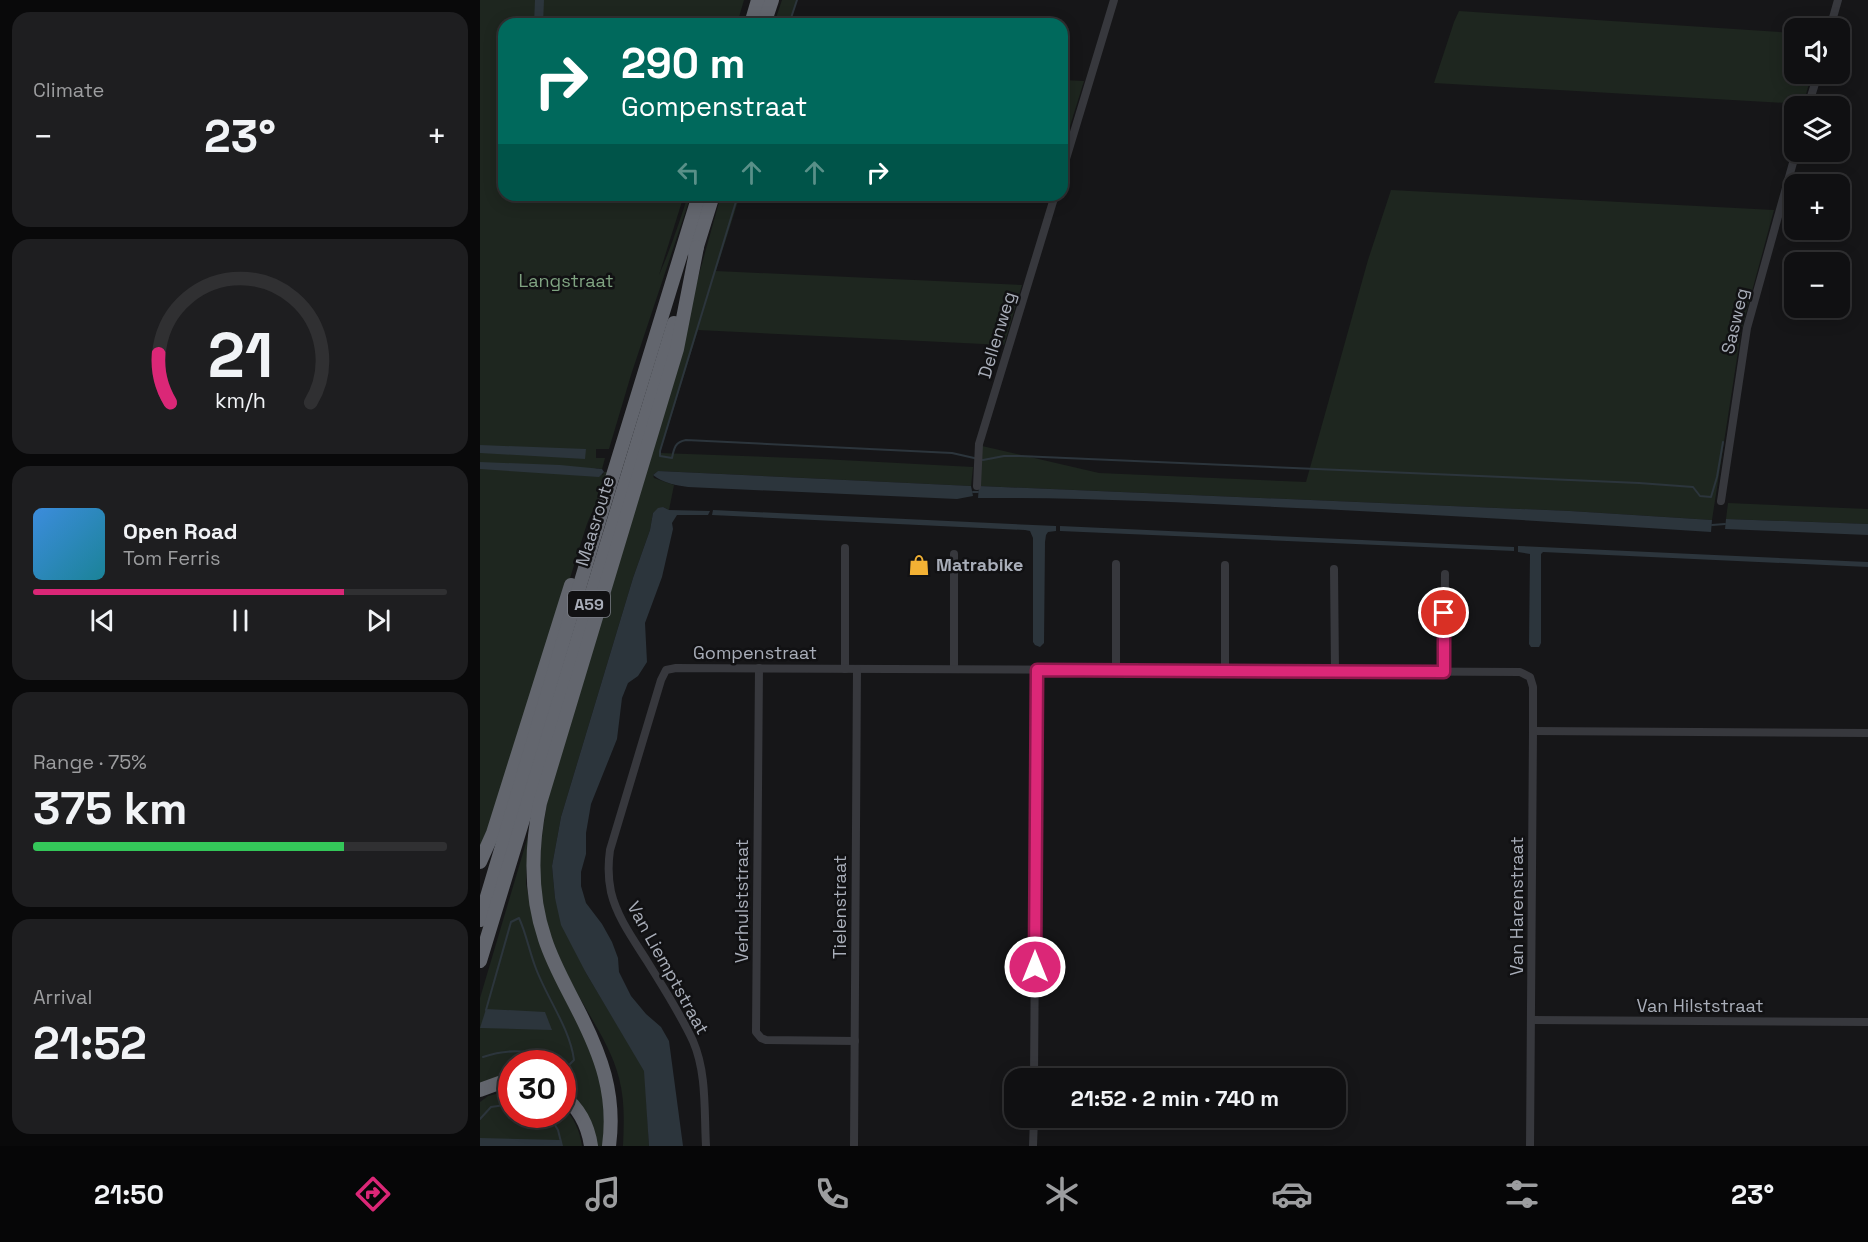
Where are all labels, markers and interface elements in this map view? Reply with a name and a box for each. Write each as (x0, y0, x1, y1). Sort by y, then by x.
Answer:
map controls (1784, 18, 1850, 318)
button: sound (1784, 18, 1850, 84)
text: 290 m (621, 37, 746, 90)
icon: right (522, 42, 600, 120)
text: Climate (33, 77, 104, 103)
text: Gompenstraat (621, 89, 807, 124)
button: layers (1784, 96, 1850, 162)
text: 23° (204, 108, 276, 165)
text: − (33, 116, 53, 158)
text: + (427, 116, 447, 158)
icon: left (672, 156, 705, 189)
icon: ahead (735, 156, 768, 189)
icon: ahead (798, 156, 831, 189)
icon: right (861, 156, 894, 189)
button: + (1784, 174, 1850, 240)
button: − (1784, 252, 1850, 318)
park label: Langstraat (518, 269, 614, 292)
street label: Sasweg (1716, 286, 1753, 356)
street label: Dellenweg (972, 289, 1021, 381)
text: 21 (207, 316, 273, 395)
text: km/h (214, 388, 266, 415)
street label: Maasroute (570, 473, 619, 569)
text: Open Road (123, 517, 238, 545)
text: Tom Ferris (123, 545, 221, 571)
shop icon: Matrabike (907, 553, 931, 577)
place label: Matrabike (936, 553, 1023, 576)
pin (1418, 587, 1469, 638)
road number: A59 (568, 591, 610, 617)
icon: arrive (1427, 596, 1460, 629)
icon: previous (86, 604, 119, 637)
icon: pause (224, 604, 257, 637)
icon: next (362, 604, 395, 637)
street label: Gompenstraat (693, 641, 817, 664)
text: Range · 75% (33, 749, 147, 775)
text: 375 km (33, 780, 188, 837)
street label: Van Harenstraat (1505, 836, 1528, 976)
street label: Verhulststraat (730, 839, 753, 963)
street label: Tielenstraat (828, 855, 851, 959)
street label: Van Liemptstraat (622, 897, 715, 1038)
position arrow (1003, 935, 1067, 999)
text: Arrival (33, 984, 92, 1010)
street label: Van Hilststraat (1636, 994, 1764, 1017)
text: 21:52 (33, 1015, 147, 1072)
speed limit sign: 30 (498, 1050, 576, 1128)
text: 21:52 · 2 min · 740 m (1071, 1084, 1279, 1112)
icon: directions (352, 1173, 394, 1215)
icon: music (582, 1173, 624, 1215)
icon: phone (811, 1173, 853, 1215)
icon: climate (1041, 1173, 1083, 1215)
icon: car (1271, 1173, 1313, 1215)
icon: filters (1501, 1173, 1543, 1215)
text: 21:50 (94, 1177, 164, 1212)
text: 23° (1731, 1177, 1774, 1212)

